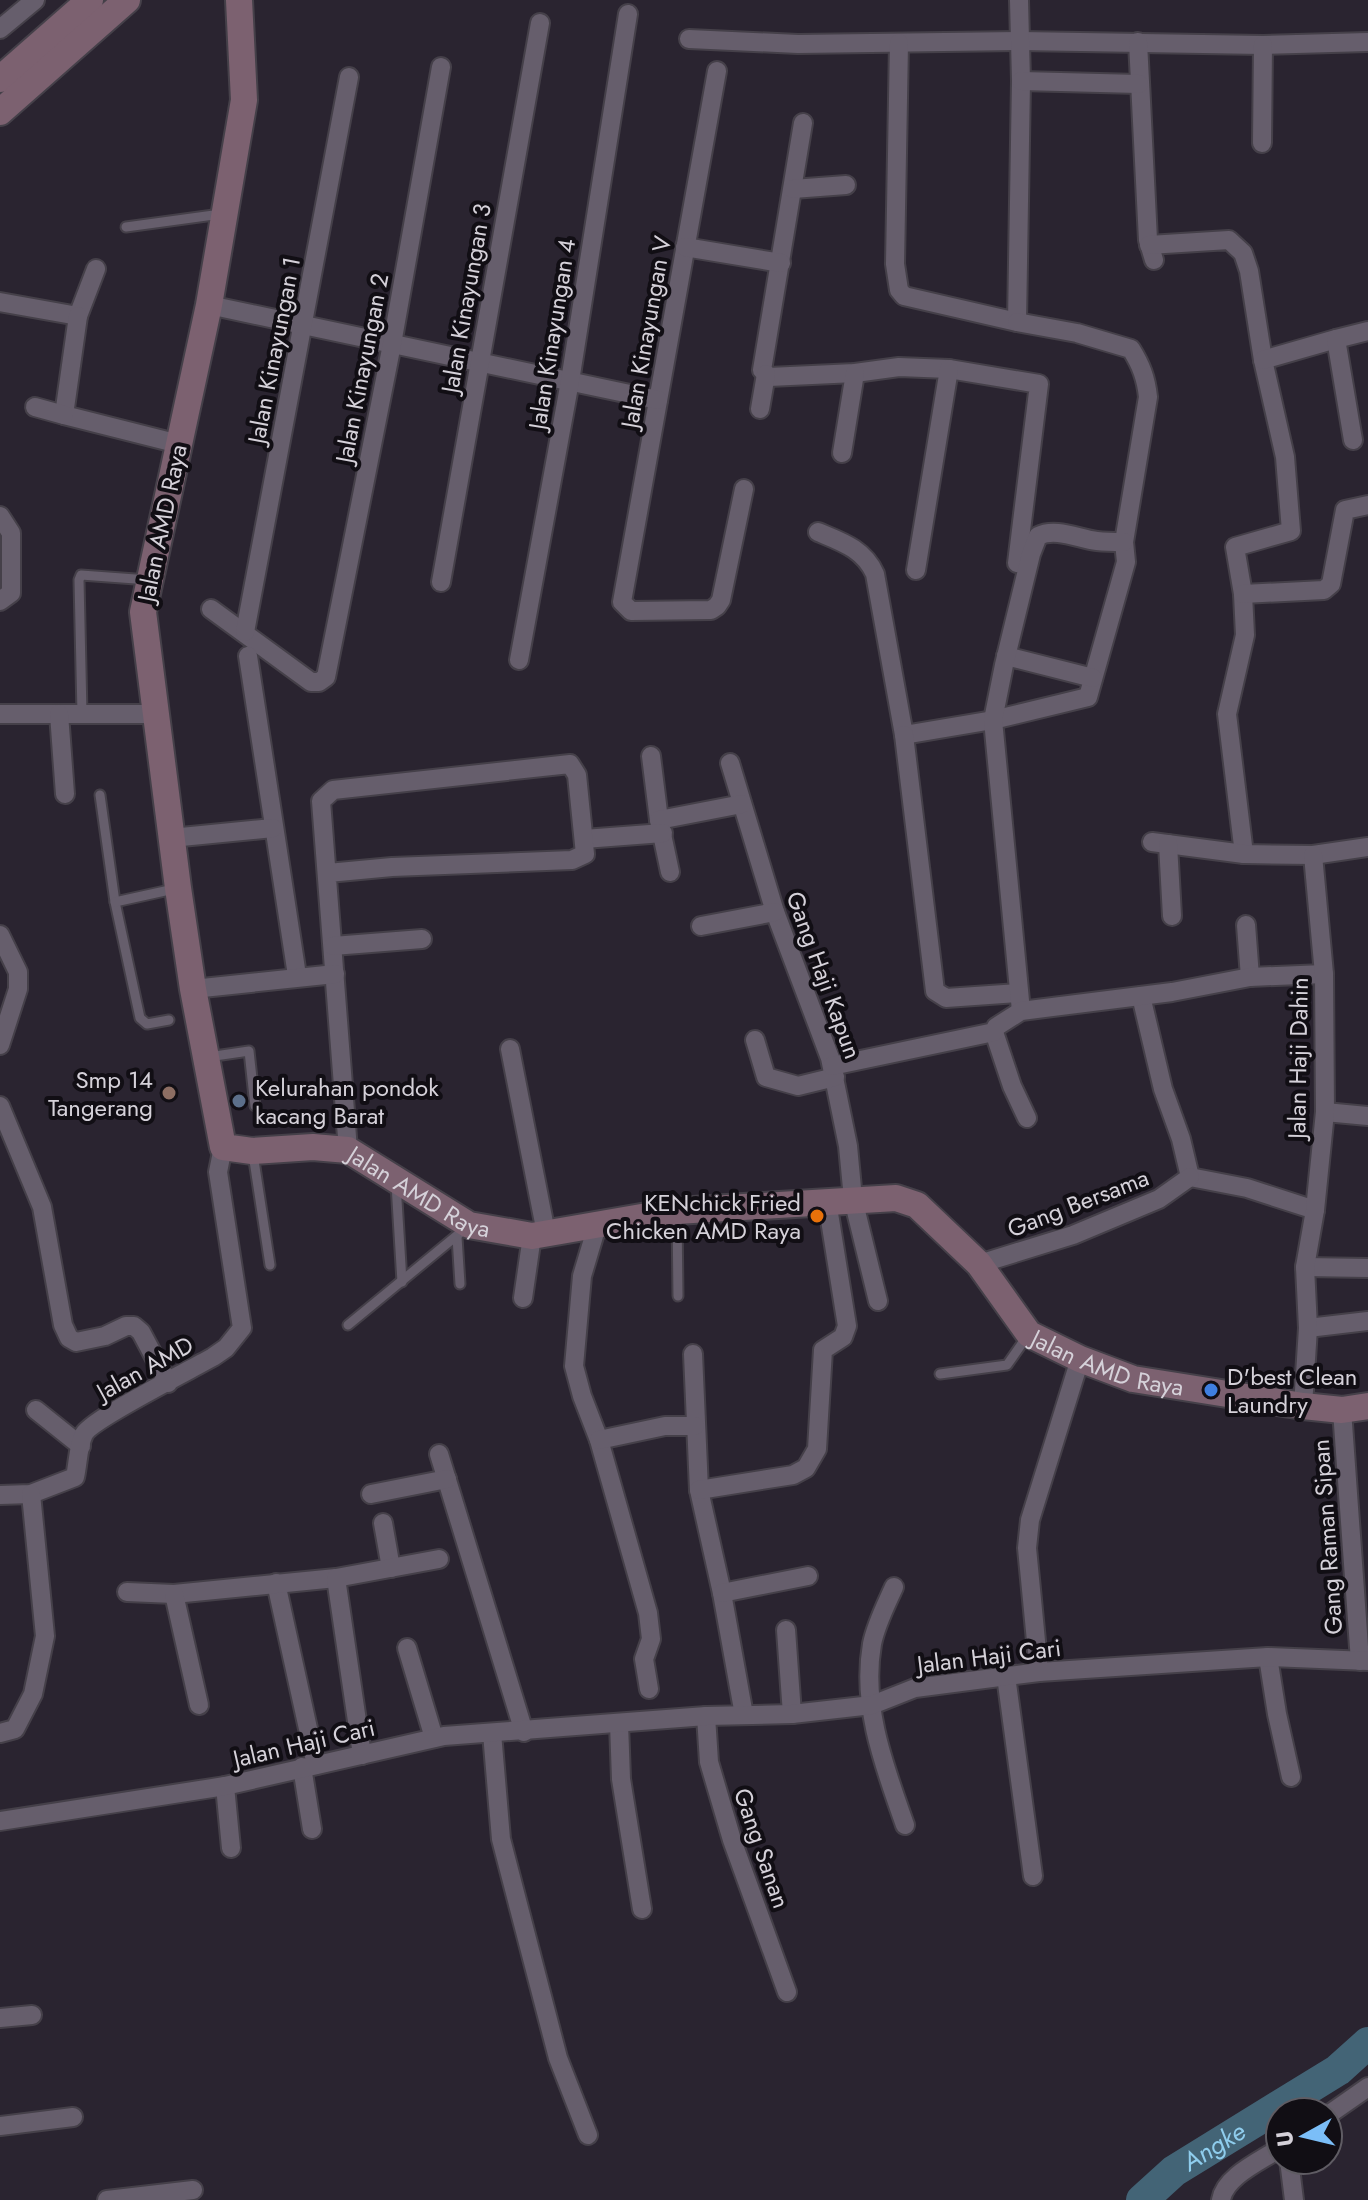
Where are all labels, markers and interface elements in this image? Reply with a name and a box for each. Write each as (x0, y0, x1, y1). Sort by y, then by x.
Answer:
street label: Jalan Kinayungan 3 (432, 200, 500, 398)
street label: Jalan Kinayungan V (611, 233, 680, 434)
street label: Jalan Kinayungan 4 (519, 236, 584, 435)
street label: Jalan Kinayungan 1 (238, 254, 309, 449)
street label: Jalan Kinayungan 2 (326, 270, 398, 469)
street label: Jalan AMD Raya (128, 441, 196, 608)
street label: Gang Haji Kapun (777, 886, 871, 1064)
street label: Jalan Haji Dahin (1279, 977, 1317, 1142)
place label: Smp 14 Tangerang (48, 1062, 153, 1125)
place label: Kelurahan pondok kacang Barat (255, 1070, 439, 1133)
marker: Smp 14 Tangerang (160, 1084, 178, 1102)
marker: Kelurahan pondok kacang Barat (230, 1092, 248, 1110)
street label: Jalan AMD Raya (339, 1135, 493, 1246)
street label: Gang Bersama (1002, 1160, 1154, 1246)
place label: KENchick Fried Chicken AMD Raya (606, 1185, 801, 1248)
marker: KENchick Fried Chicken AMD Raya (808, 1207, 826, 1225)
street label: Jalan AMD Raya (1023, 1319, 1186, 1404)
street label: Jalan AMD (88, 1327, 200, 1410)
place label: D'best Clean Laundry (1227, 1359, 1357, 1422)
marker: D'best Clean Laundry (1202, 1381, 1220, 1399)
street label: Gang Raman Sipan (1303, 1438, 1351, 1636)
street label: Jalan Haji Cari (912, 1630, 1063, 1683)
street label: Jalan Haji Cari (227, 1710, 378, 1777)
street label: Gang Sanan (725, 1783, 799, 1913)
north arrow (1264, 2096, 1344, 2176)
water label: Angke (1174, 2112, 1253, 2181)
text: U (1267, 2129, 1301, 2149)

